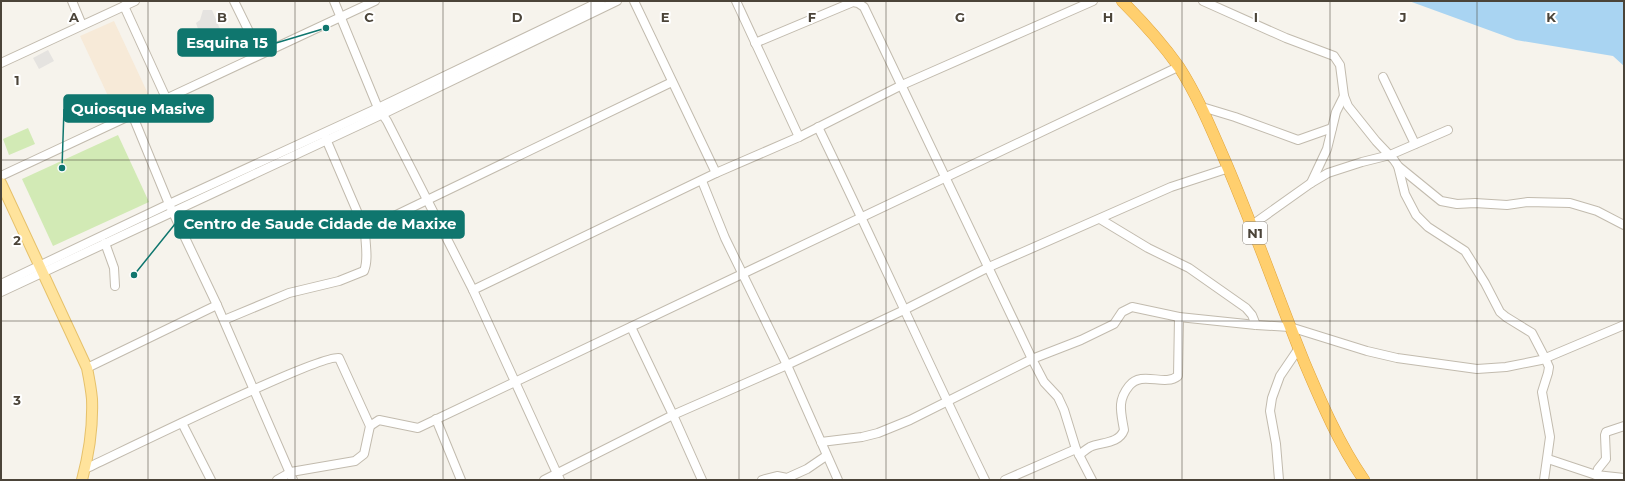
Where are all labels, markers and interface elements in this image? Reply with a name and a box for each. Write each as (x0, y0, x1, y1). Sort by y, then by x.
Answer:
text: A (68, 9, 80, 25)
text: B (217, 9, 227, 25)
text: C (364, 9, 374, 25)
text: D (512, 9, 523, 25)
text: E (661, 9, 670, 25)
text: F (808, 9, 816, 25)
text: G (955, 9, 965, 25)
text: H (1103, 9, 1113, 25)
text: I (1254, 9, 1258, 25)
text: J (1398, 9, 1407, 25)
text: K (1546, 9, 1556, 25)
callout: Esquina 15 (178, 29, 276, 56)
text: Esquina 15 (186, 33, 268, 52)
text: 1 (14, 72, 20, 88)
callout: Quiosque Masive (64, 95, 213, 122)
text: Quiosque Masive (71, 99, 205, 118)
callout: Centro de Saude Cidade de Maxixe (175, 211, 464, 238)
text: Centro de Saude Cidade de Maxixe (183, 214, 457, 233)
road number: N1 (1243, 222, 1267, 244)
text: 2 (13, 232, 21, 248)
text: 3 (12, 392, 21, 408)

